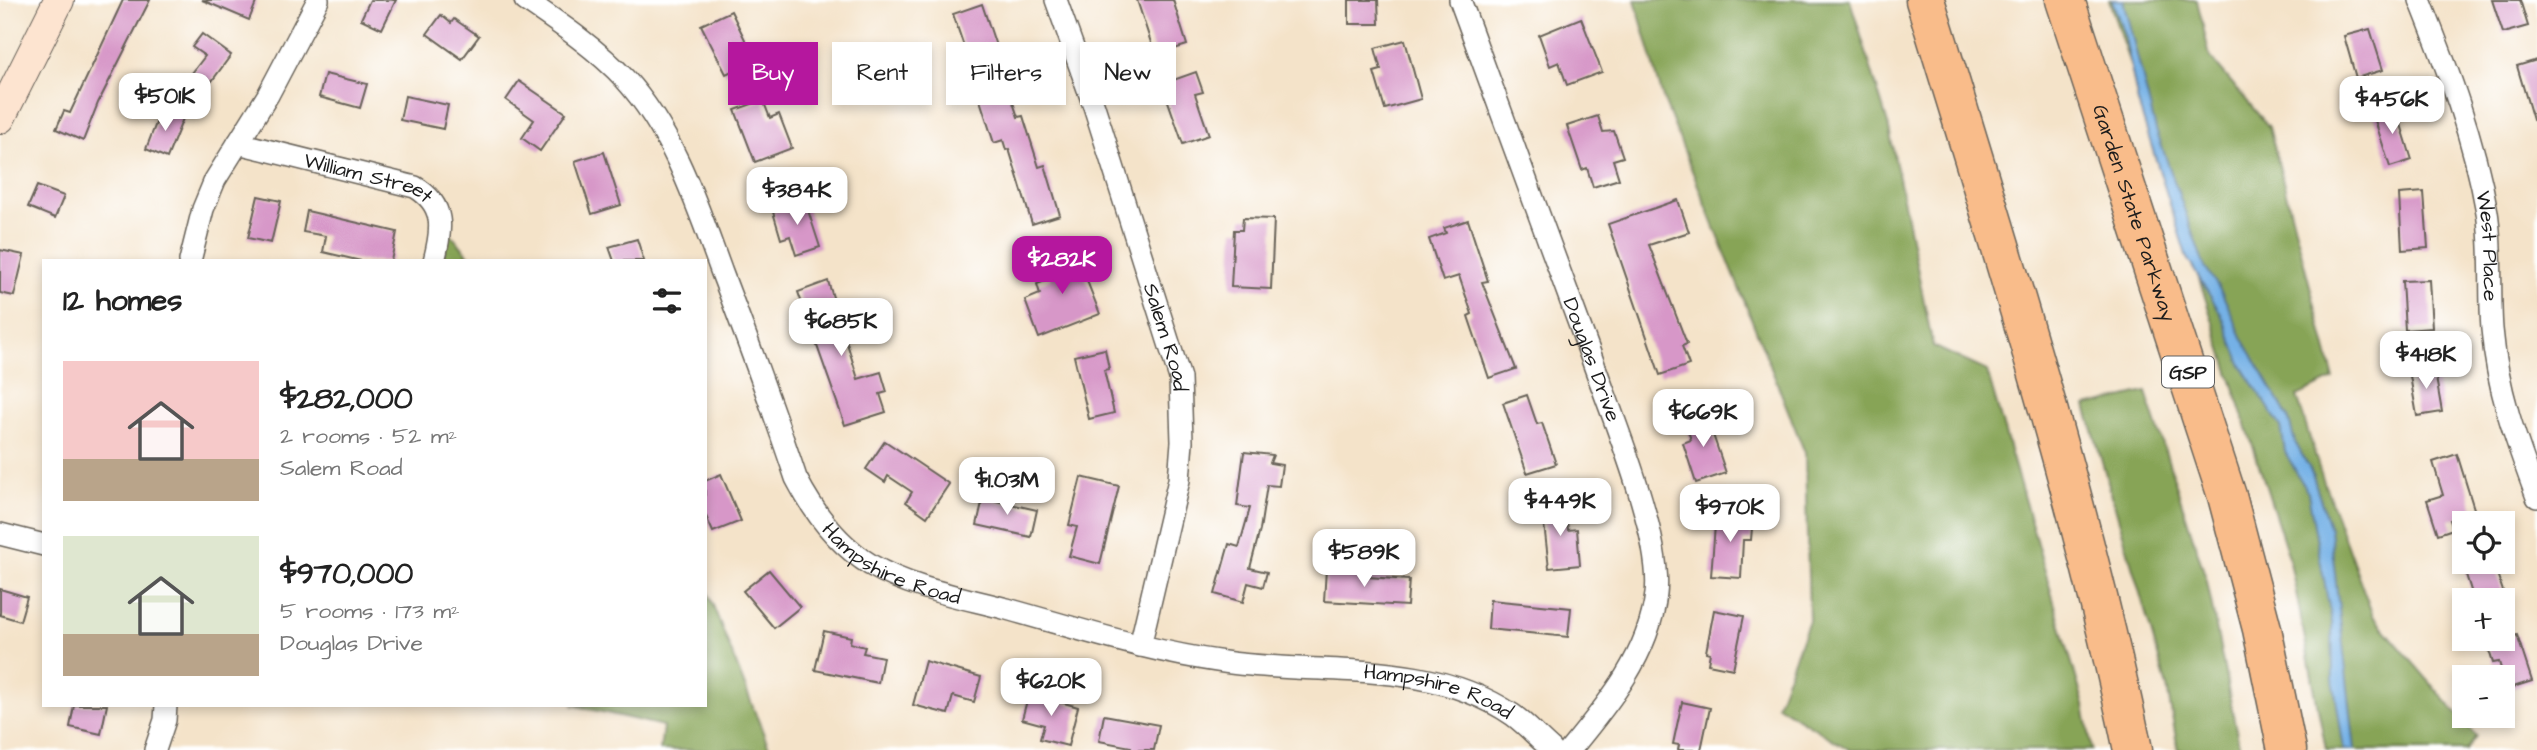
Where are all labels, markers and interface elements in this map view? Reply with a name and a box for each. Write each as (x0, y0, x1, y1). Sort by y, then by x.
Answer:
chip: Buy (728, 42, 818, 105)
chip: Rent (832, 42, 932, 105)
chip: Filters (946, 42, 1066, 105)
chip: New (1080, 42, 1176, 105)
pin: $501K (116, 74, 214, 133)
pin: $456K (2343, 76, 2441, 136)
text: $501K (135, 80, 195, 112)
text: $456K (2355, 83, 2429, 115)
street label: Garden State Parkway (2085, 101, 2183, 326)
street label: William Street (301, 146, 440, 210)
pin: $384K (748, 168, 846, 227)
text: $384K (763, 174, 832, 206)
street label: West Place (2468, 189, 2505, 302)
pin: $282K (1013, 236, 1111, 296)
text: $282K (1028, 243, 1096, 275)
text: 12 homes (63, 280, 182, 322)
street label: Salem Road (1136, 280, 1194, 392)
icon: filters (648, 282, 686, 320)
street label: Douglas Drive (1556, 293, 1628, 426)
pin: $685K (792, 298, 890, 358)
text: $685K (805, 305, 877, 337)
pin: $418K (2377, 332, 2475, 391)
text: $418K (2396, 338, 2456, 370)
road number: GSP (2162, 356, 2214, 388)
text: $282,000 (280, 378, 413, 420)
icon: home (119, 389, 203, 473)
pin: $669K (1654, 390, 1752, 449)
text: $669K (1669, 396, 1737, 428)
text: 2 rooms · 52 m² (280, 420, 457, 452)
text: Salem Road (280, 452, 402, 484)
pin: $1.03M (950, 458, 1064, 517)
text: $1.03M (975, 464, 1039, 496)
pin: $449K (1511, 478, 1609, 538)
pin: $970K (1681, 484, 1779, 544)
text: $449K (1524, 485, 1596, 517)
text: $970K (1696, 491, 1764, 523)
map controls (2452, 511, 2515, 728)
button: locate (2452, 511, 2515, 574)
street label: Hampshire Road (815, 516, 964, 612)
pin: $589K (1315, 530, 1413, 589)
text: $589K (1328, 536, 1400, 568)
text: $970,000 (280, 553, 413, 595)
icon: home (119, 564, 203, 648)
button: + (2452, 588, 2515, 651)
text: 5 rooms · 173 m² (280, 595, 460, 627)
text: Douglas Drive (280, 627, 423, 659)
street label: Hampshire Road (1362, 657, 1519, 727)
pin: $620K (1002, 658, 1100, 718)
text: $620K (1017, 665, 1085, 697)
button: − (2452, 665, 2515, 728)

